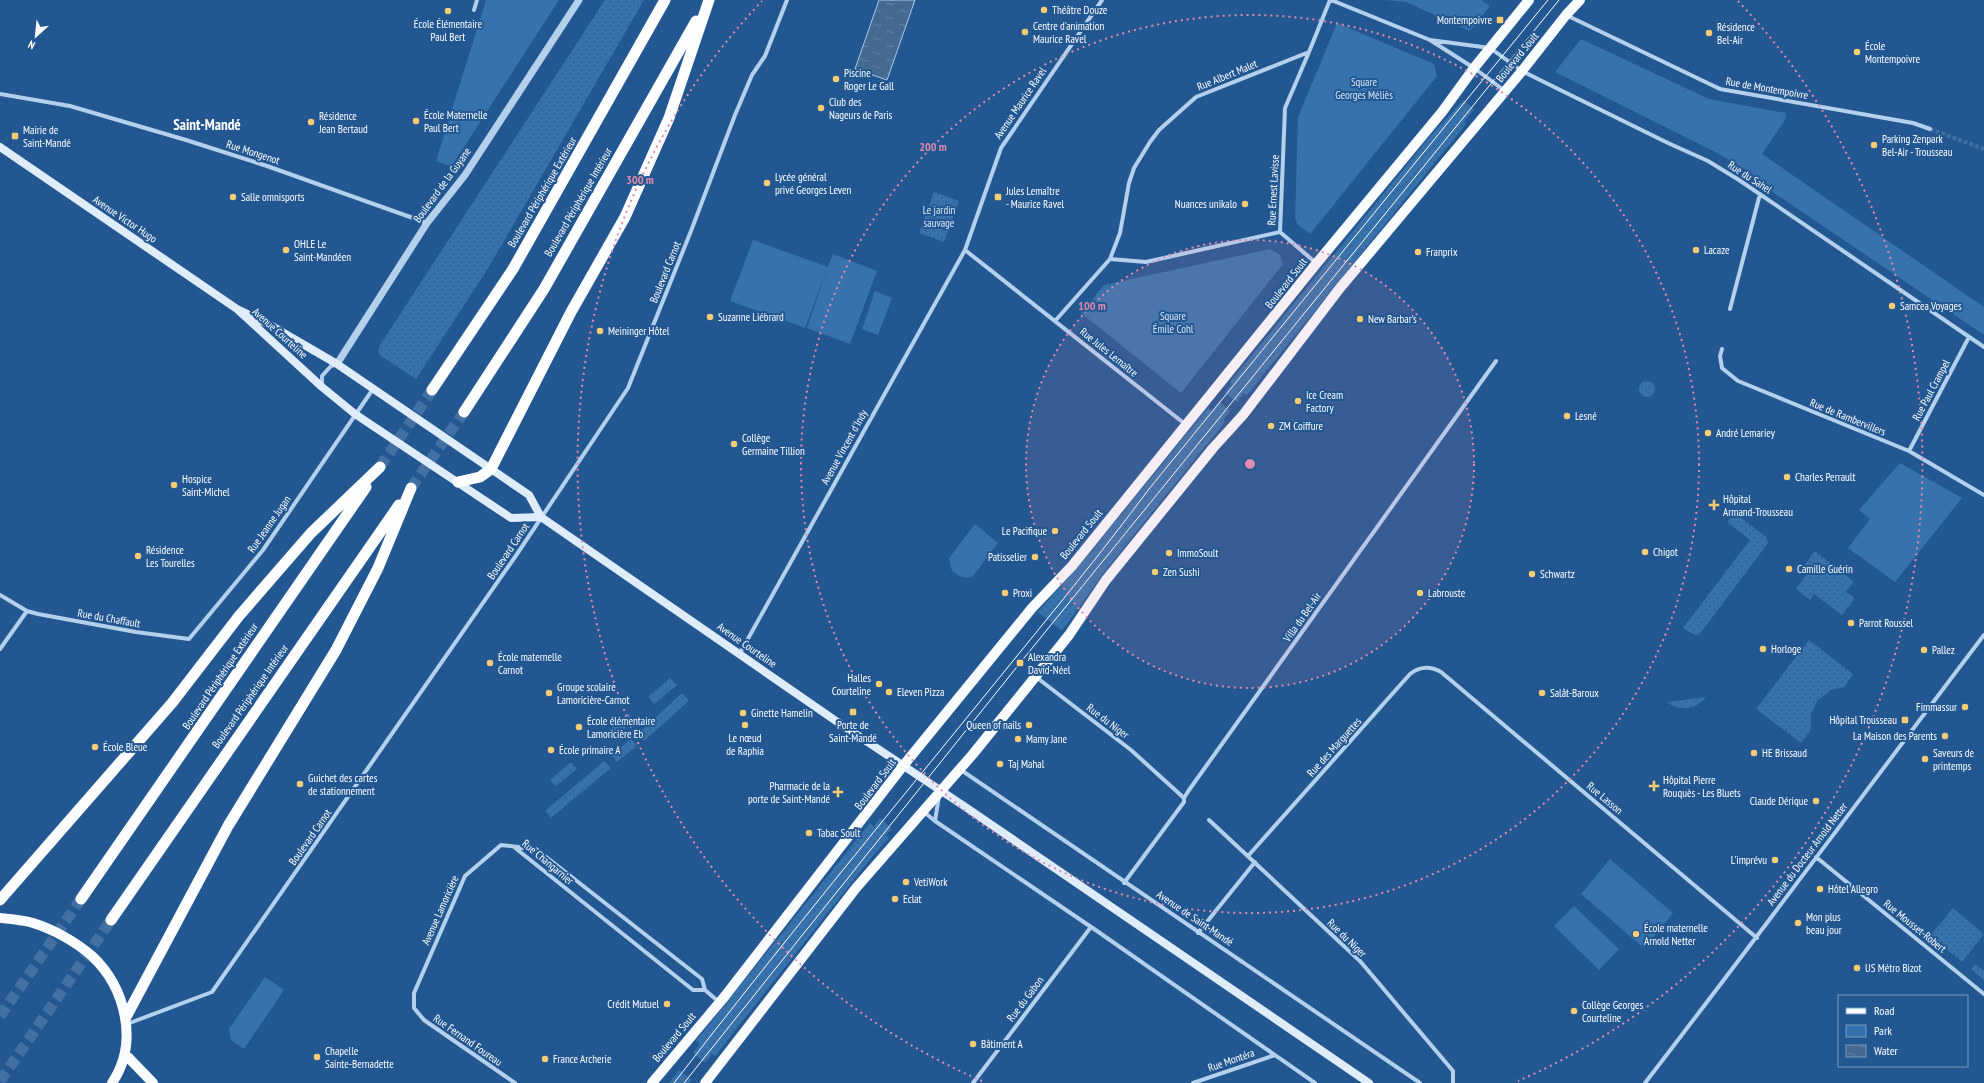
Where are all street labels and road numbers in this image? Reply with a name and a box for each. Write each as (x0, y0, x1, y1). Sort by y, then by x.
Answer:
street label: Boulevard Soult (1493, 29, 1541, 85)
street label: Rue Albert Malet (1195, 57, 1259, 93)
street label: Avenue Maurice Ravel (991, 64, 1049, 141)
street label: Rue de Montempoivre (1725, 74, 1810, 102)
street label: Boulevard Périphérique Extérieur (505, 134, 579, 250)
street label: Rue Mongenot (224, 137, 282, 167)
street label: Boulevard de la Guyane (410, 144, 474, 225)
street label: Boulevard Périphérique Intérieur (541, 145, 615, 259)
street label: Rue Ernest Lavisse (1264, 154, 1282, 226)
street label: Rue du Sahel (1725, 158, 1775, 197)
street label: Avenue Victor Hugo (90, 192, 160, 246)
street label: Boulevard Carnot (646, 239, 684, 305)
street label: Boulevard Soult (1262, 255, 1310, 311)
street label: Avenue Courteline (249, 305, 311, 362)
street label: Rue Jules Lemaître (1077, 324, 1141, 380)
street label: Rue Paul Crampel (1909, 357, 1953, 423)
street label: Rue de Rambervillers (1808, 395, 1888, 439)
street label: Avenue Vincent d'Indy (818, 406, 871, 487)
street label: Rue Jeanne Jugan (244, 493, 294, 555)
street label: Boulevard Soult (1057, 506, 1105, 562)
street label: Boulevard Carnot (484, 520, 532, 582)
street label: Villa du Bel-Air (1279, 590, 1324, 645)
street label: Rue du Chaffault (77, 606, 141, 630)
street label: Avenue Courteline (715, 619, 780, 671)
street label: Boulevard Périphérique Extérieur (179, 620, 261, 732)
street label: Boulevard Périphérique Intérieur (209, 641, 291, 751)
street label: Rue du Niger (1084, 701, 1132, 741)
street label: Rue des Marguettes (1304, 714, 1364, 780)
street label: Boulevard Soult (851, 756, 899, 812)
street label: Rue Lasson (1584, 779, 1626, 817)
street label: Avenue du Docteur Arnold Netter (1764, 800, 1850, 908)
street label: Boulevard Carnot (286, 806, 334, 868)
street label: Rue Changarnier (519, 836, 577, 888)
street label: Avenue Lamoricière (418, 873, 462, 947)
street label: Avenue de Saint-Mandé (1154, 887, 1236, 949)
street label: Rue Mousset-Robert (1881, 896, 1949, 956)
street label: Rue du Niger (1324, 916, 1370, 960)
street label: Rue du Gabon (1003, 974, 1047, 1024)
street label: Boulevard Soult (649, 1009, 699, 1065)
street label: Rue Fernand Foureau (431, 1011, 505, 1069)
street label: Rue Montéra (1206, 1045, 1256, 1075)

